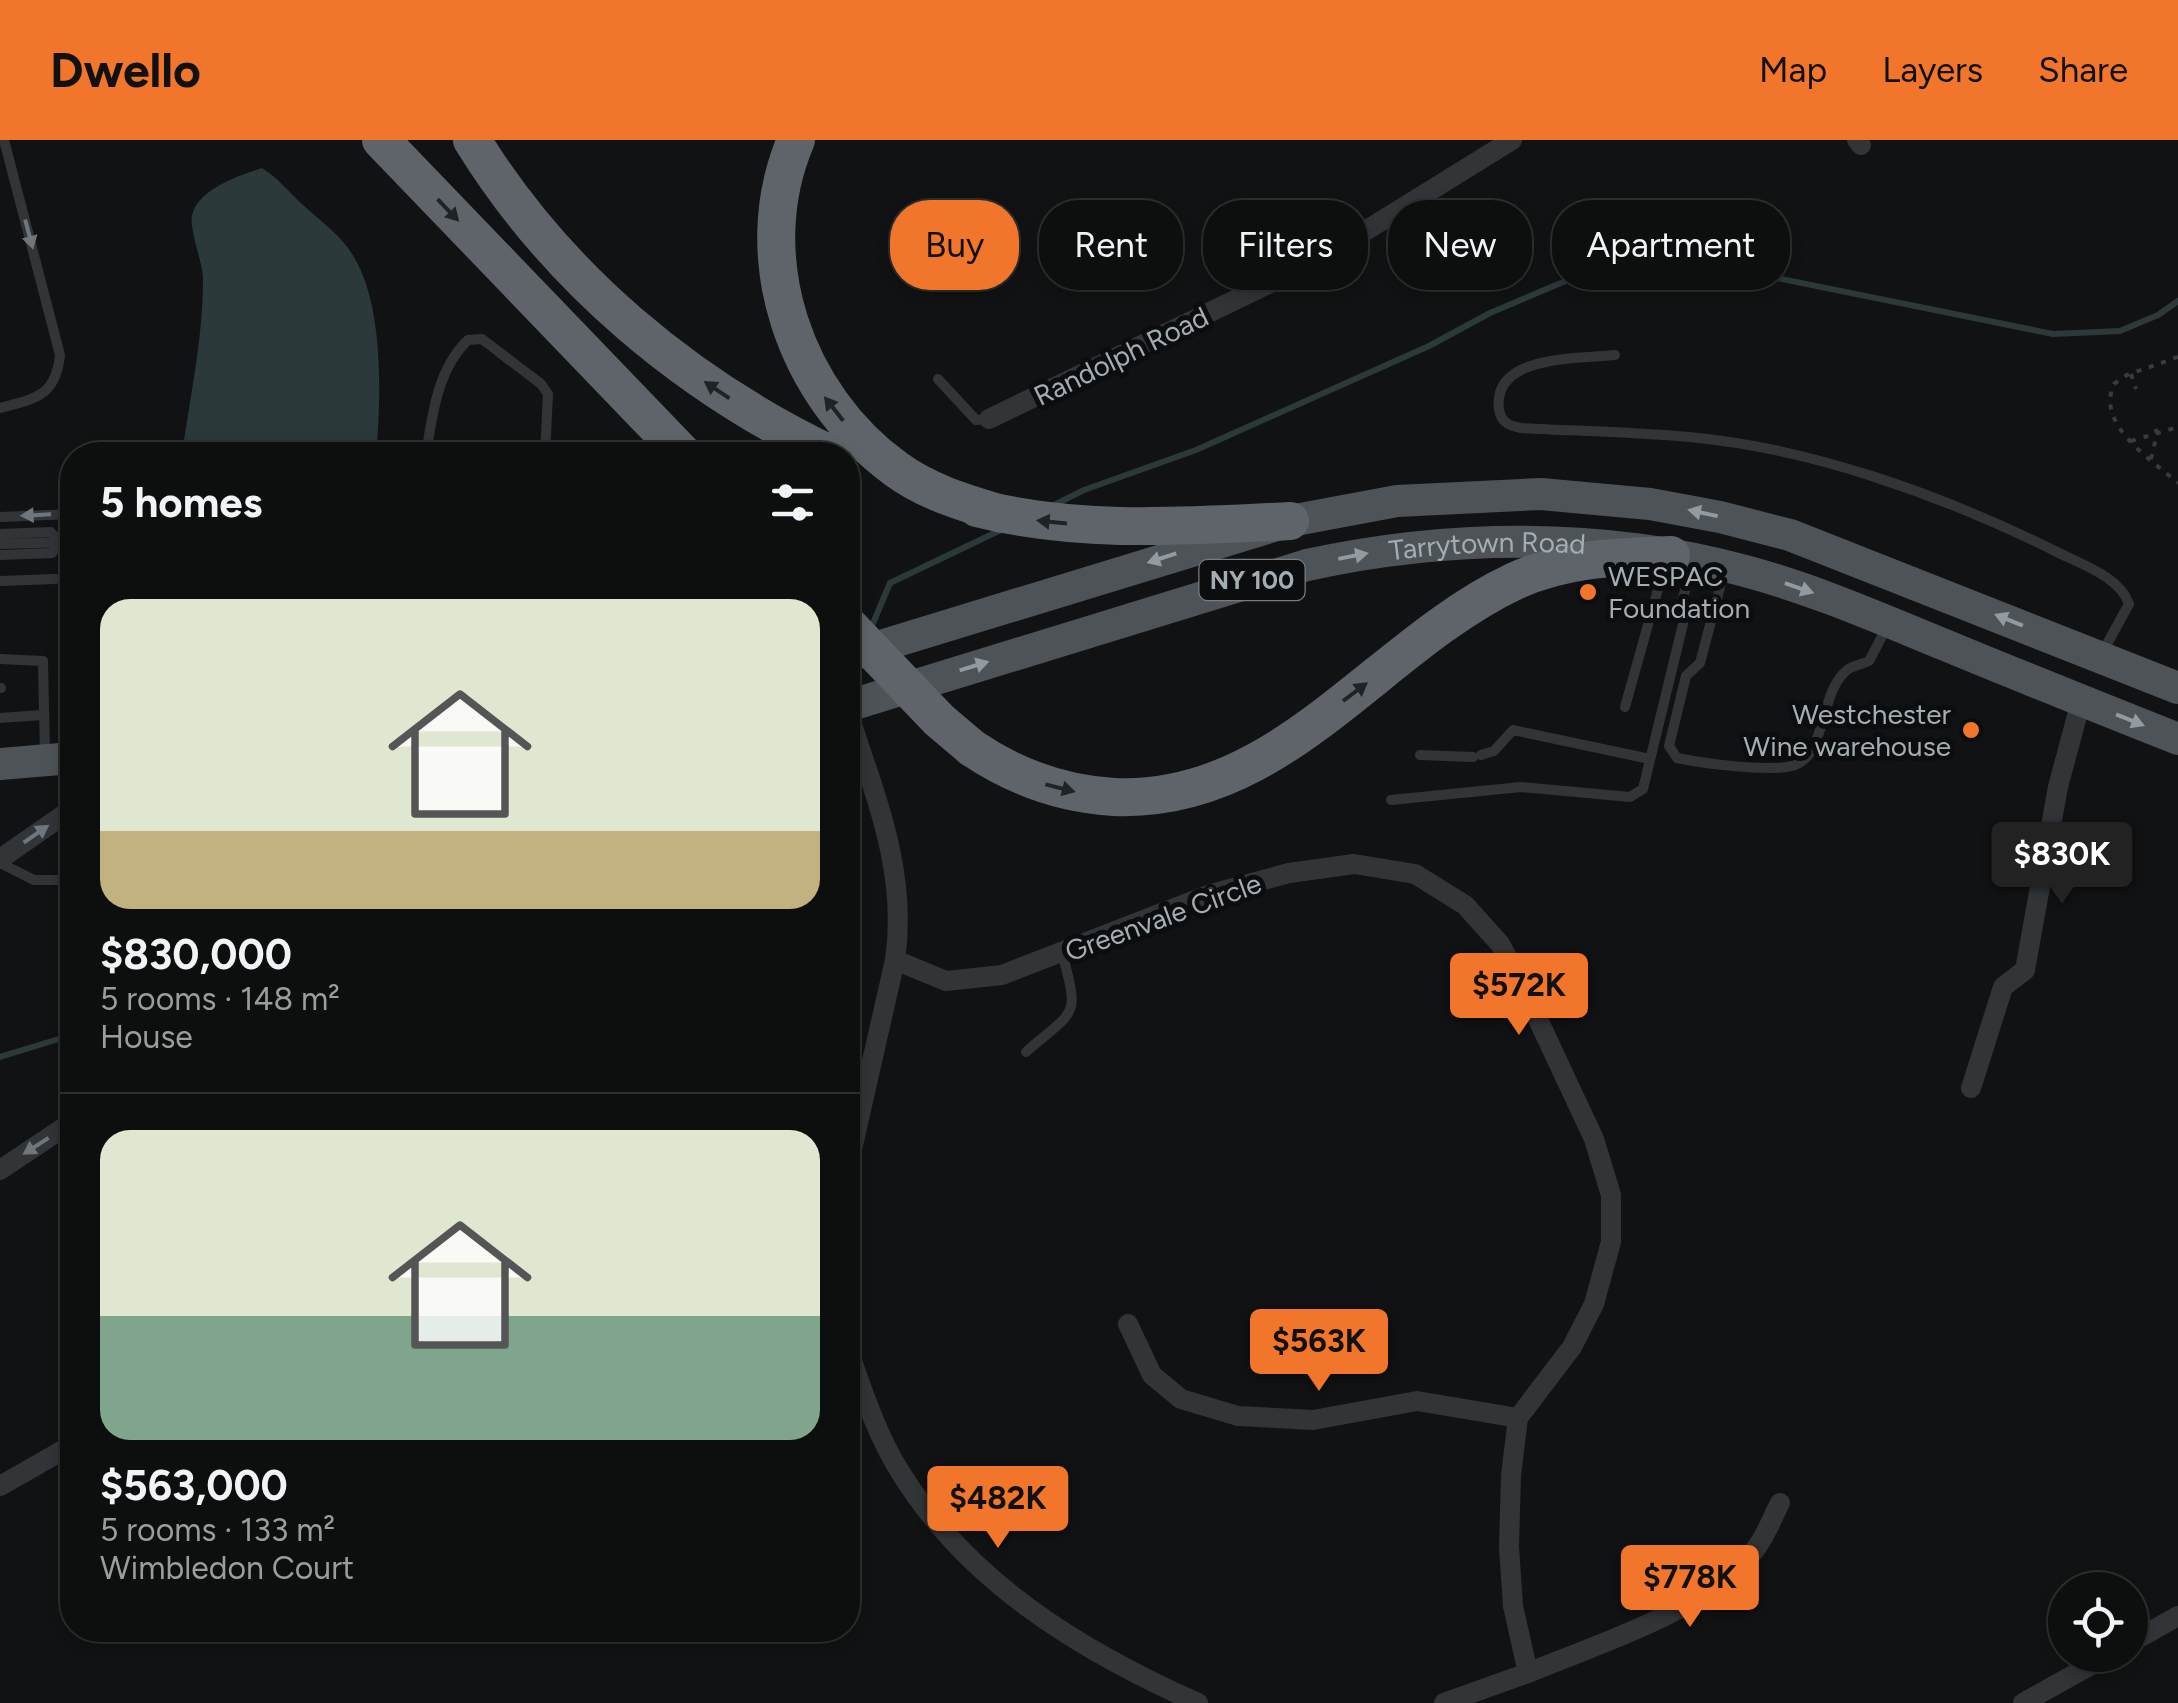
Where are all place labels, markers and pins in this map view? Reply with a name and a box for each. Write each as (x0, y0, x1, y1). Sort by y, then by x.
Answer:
place label: WESPAC Foundation (1608, 559, 1750, 625)
marker: WESPAC Foundation (1577, 581, 1599, 603)
place label: Westchester Wine warehouse (1743, 697, 1952, 763)
marker: Westchester Wine warehouse (1960, 719, 1982, 741)
pin: $830K (1992, 822, 2132, 907)
pin: $572K (1449, 953, 1589, 1038)
pin: $563K (1249, 1309, 1389, 1394)
pin: $482K (928, 1466, 1068, 1551)
pin: $778K (1620, 1545, 1760, 1630)

